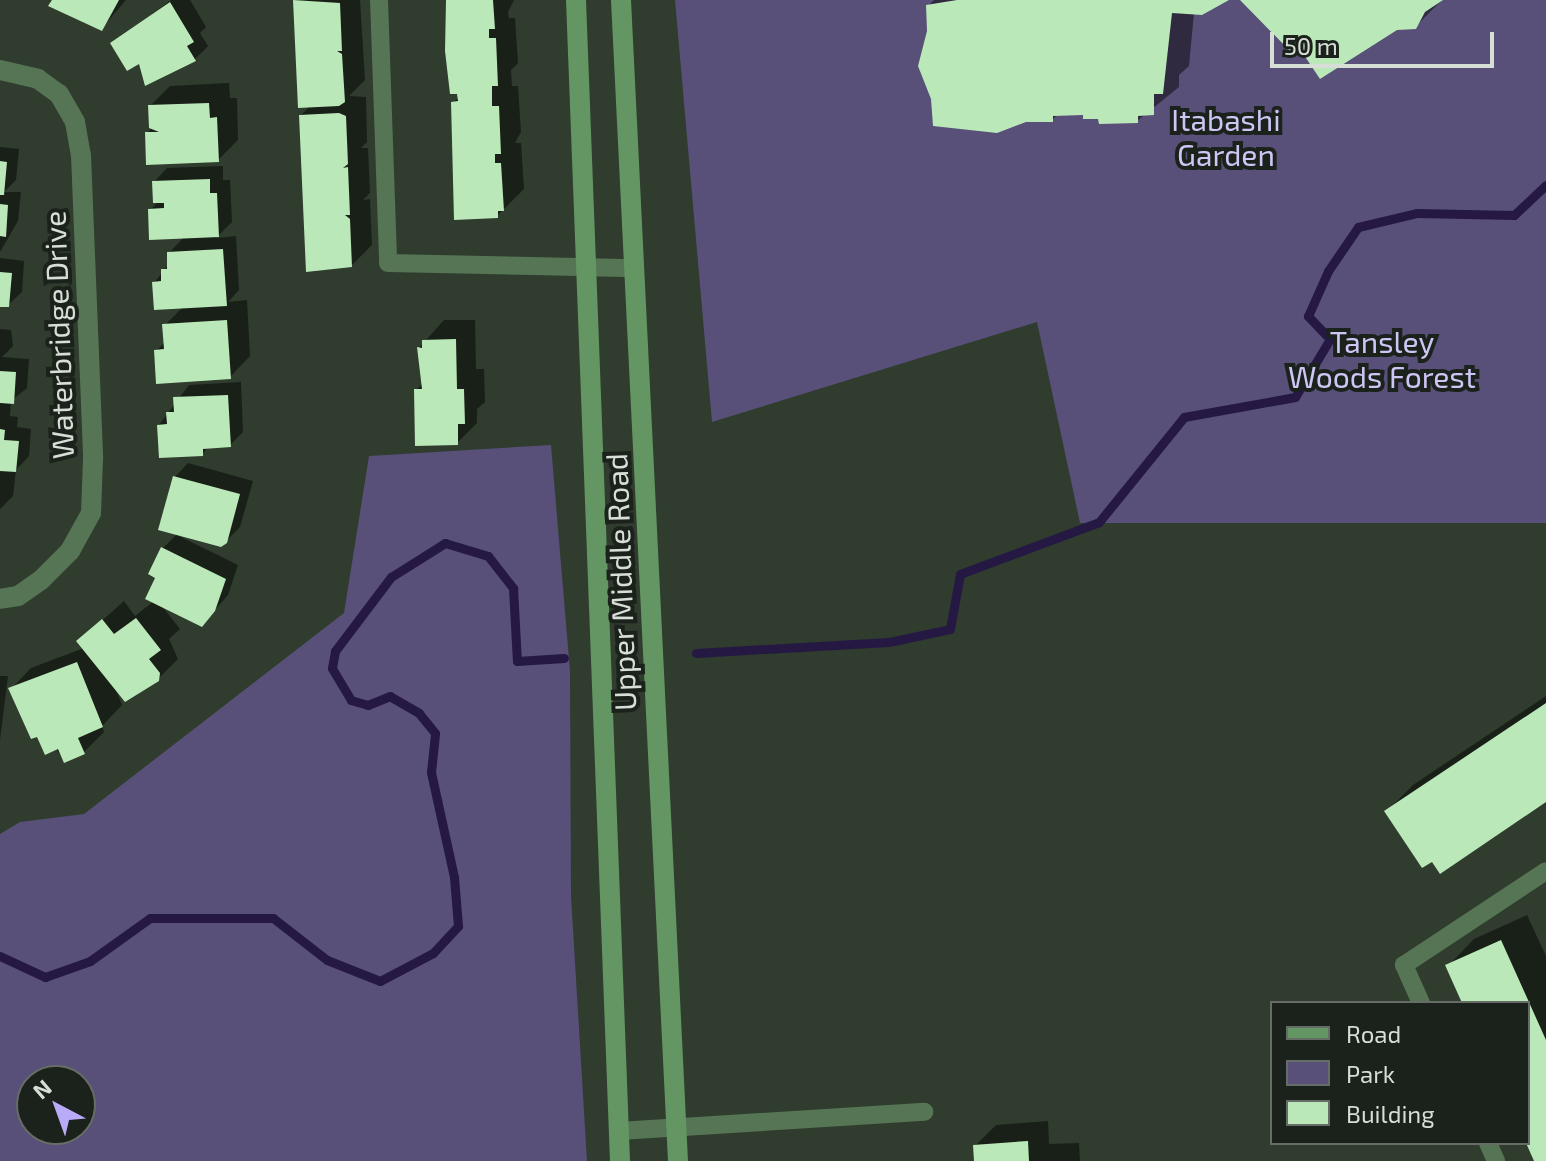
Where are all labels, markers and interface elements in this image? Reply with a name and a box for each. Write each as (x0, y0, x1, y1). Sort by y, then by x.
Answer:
scale bar (1274, 16, 1498, 66)
text: 50 m (1284, 31, 1338, 60)
park label: Itabashi Garden (1171, 101, 1281, 172)
street label: Waterbridge Drive (36, 210, 80, 460)
park label: Tansley Woods Forest (1288, 323, 1476, 394)
street label: Upper Middle Road (597, 452, 643, 712)
legend (1270, 1001, 1530, 1145)
text: Road (1346, 1019, 1401, 1048)
text: Park (1346, 1059, 1395, 1088)
north arrow (16, 1065, 96, 1145)
text: N (27, 1073, 56, 1103)
text: Building (1346, 1099, 1435, 1128)

